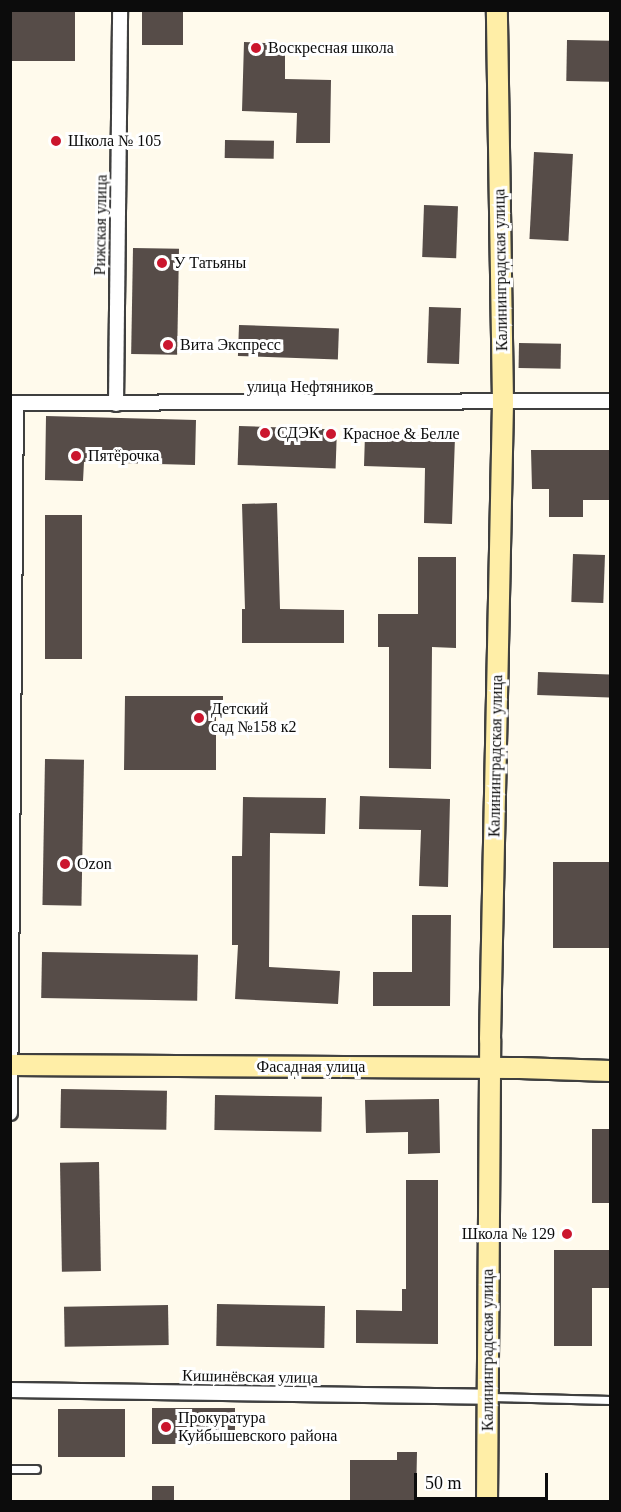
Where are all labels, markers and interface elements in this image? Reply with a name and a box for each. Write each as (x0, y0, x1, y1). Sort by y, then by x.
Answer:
place label: Воскресная школа (268, 38, 394, 58)
marker: Воскресная школа (249, 41, 263, 55)
place label: Школа № 105 (68, 131, 161, 151)
marker: Школа № 105 (49, 134, 63, 148)
street label: Рижская улица (91, 174, 111, 276)
street label: Калининградская улица (490, 189, 512, 351)
place label: У Татьяны (174, 253, 246, 273)
marker: У Татьяны (155, 256, 169, 270)
place label: Вита Экспресс (180, 335, 281, 355)
marker: Вита Экспресс (161, 338, 175, 352)
street label: улица Нефтяников (247, 377, 373, 397)
place label: СДЭК (277, 423, 319, 443)
place label: Красное & Белле (343, 424, 460, 444)
marker: СДЭК (258, 426, 272, 440)
marker: Красное & Белле (324, 427, 338, 441)
place label: Пятёрочка (88, 446, 159, 466)
marker: Пятёрочка (69, 449, 83, 463)
street label: Калининградская улица (485, 675, 507, 837)
place label: Детский сад №158 к2 (211, 699, 297, 737)
marker: Детский сад №158 к2 (192, 711, 206, 725)
place label: Ozon (77, 854, 112, 874)
marker: Ozon (58, 857, 72, 871)
street label: Фасадная улица (257, 1057, 365, 1077)
place label: Школа № 129 (462, 1224, 555, 1244)
marker: Школа № 129 (560, 1227, 574, 1241)
street label: Калининградская улица (478, 1269, 498, 1431)
street label: Кишинёвская улица (182, 1366, 318, 1388)
place label: Прокуратура Куйбышевского района (178, 1408, 337, 1446)
marker: Прокуратура Куйбышевского района (159, 1420, 173, 1434)
scale bar (417, 1461, 550, 1499)
text: 50 m (425, 1473, 462, 1493)

